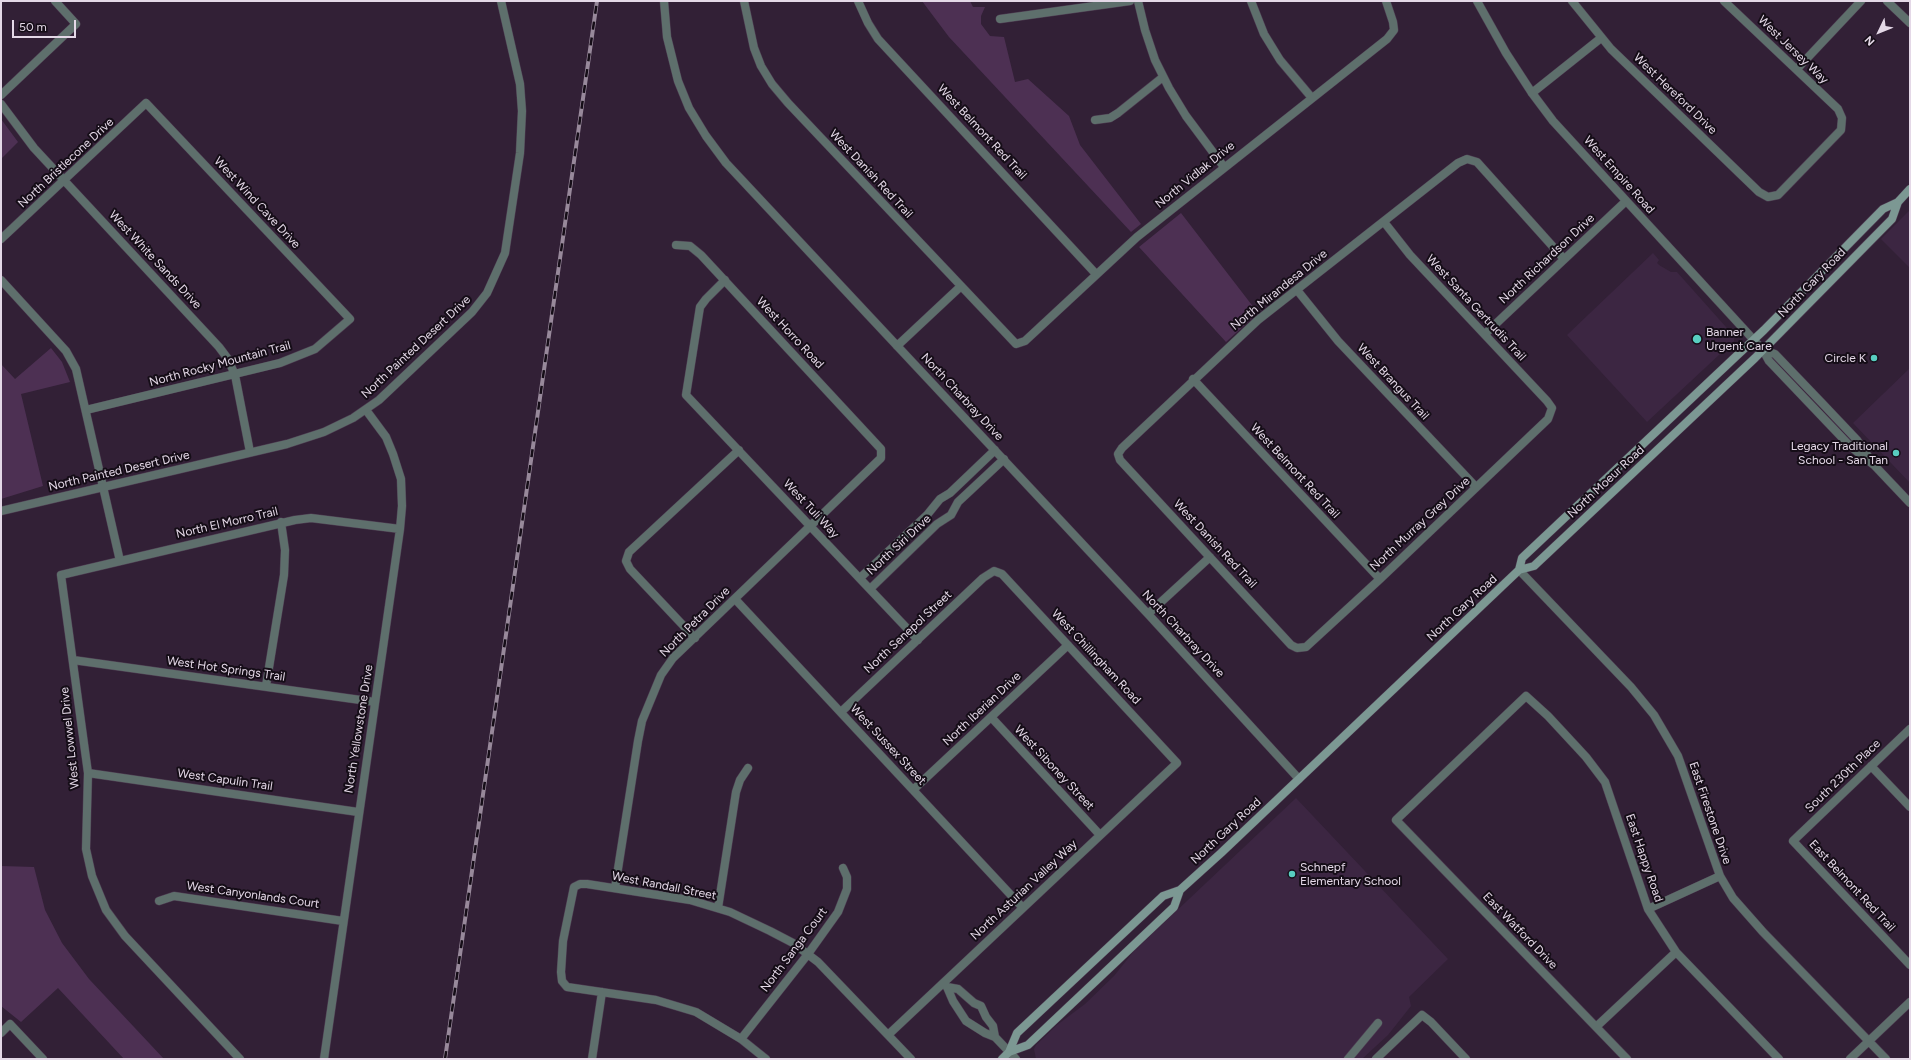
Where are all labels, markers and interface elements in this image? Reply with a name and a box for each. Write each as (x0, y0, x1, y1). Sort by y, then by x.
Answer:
scale bar (14, 12, 78, 38)
north arrow (1859, 12, 1899, 52)
street label: West Jersey Way (1755, 13, 1831, 87)
text: 50 m (19, 20, 47, 34)
text: N (1862, 33, 1878, 48)
street label: West Hereford Drive (1630, 51, 1720, 137)
street label: West Belmont Red Trail (934, 82, 1030, 182)
street label: North Bristlecone Drive (15, 115, 117, 211)
street label: West Danish Red Trail (826, 127, 916, 221)
street label: West Empire Road (1581, 133, 1657, 217)
street label: North Vidlak Drive (1152, 139, 1238, 211)
street label: West Wind Cave Drive (211, 154, 303, 252)
street label: West White Sands Drive (106, 208, 204, 312)
street label: North Richardson Drive (1496, 211, 1598, 307)
street label: North Gary Road (1775, 245, 1849, 321)
street label: North Mirandesa Drive (1228, 247, 1330, 333)
street label: West Santa Gertrudis Trail (1423, 252, 1529, 364)
street label: North Painted Desert Drive (358, 293, 474, 401)
street label: West Horro Road (753, 294, 827, 372)
place label: Banner Urgent Care (1706, 325, 1772, 353)
marker: Banner Urgent Care (1691, 333, 1703, 345)
street label: North Rocky Mountain Trail (148, 338, 292, 390)
street label: West Brangus Trail (1354, 341, 1432, 423)
street label: North Charbray Drive (918, 350, 1006, 444)
place label: Circle K (1825, 351, 1866, 365)
marker: Circle K (1869, 353, 1879, 363)
street label: West Belmont Red Trail (1247, 421, 1343, 521)
place label: Legacy Traditional School - San Tan (1791, 439, 1888, 467)
street label: North Moeur Road (1565, 443, 1647, 521)
street label: North Painted Desert Drive (47, 448, 191, 494)
marker: Legacy Traditional School - San Tan (1891, 448, 1901, 458)
street label: North Murray Grey Drive (1367, 474, 1473, 574)
street label: West Tuli Way (780, 477, 842, 541)
street label: West Danish Red Trail (1170, 497, 1260, 591)
street label: North El Morro Trail (175, 504, 279, 542)
street label: North Siri Drive (864, 512, 934, 578)
street label: North Gary Road (1424, 572, 1500, 644)
street label: North Petra Drive (657, 584, 733, 660)
street label: North Charbray Drive (1139, 587, 1227, 681)
street label: North Senepol Street (861, 588, 955, 676)
street label: West Chillingham Road (1048, 607, 1144, 707)
street label: West Hot Springs Trail (166, 654, 286, 684)
street label: North Yellowstone Drive (342, 664, 376, 794)
street label: North Iberian Drive (940, 669, 1024, 749)
street label: West Lowwel Drive (57, 686, 83, 790)
street label: West Sussex Street (847, 702, 929, 788)
street label: West Siboney Street (1011, 723, 1097, 813)
street label: South 230th Place (1802, 736, 1884, 816)
street label: East Firestone Drive (1686, 760, 1734, 866)
street label: West Capulin Trail (176, 766, 274, 794)
street label: North Gary Road (1188, 795, 1264, 867)
street label: East Happy Road (1622, 812, 1666, 904)
street label: North Asturian Valley Way (968, 837, 1080, 943)
street label: East Belmont Red Trail (1806, 837, 1898, 935)
place label: Schnepf Elementary School (1300, 860, 1401, 888)
street label: West Randall Street (611, 869, 717, 903)
marker: Schnepf Elementary School (1287, 869, 1297, 879)
street label: West Canyonlands Court (186, 879, 320, 911)
street label: East Watford Drive (1480, 890, 1560, 972)
street label: North Sanga Court (758, 905, 830, 995)

